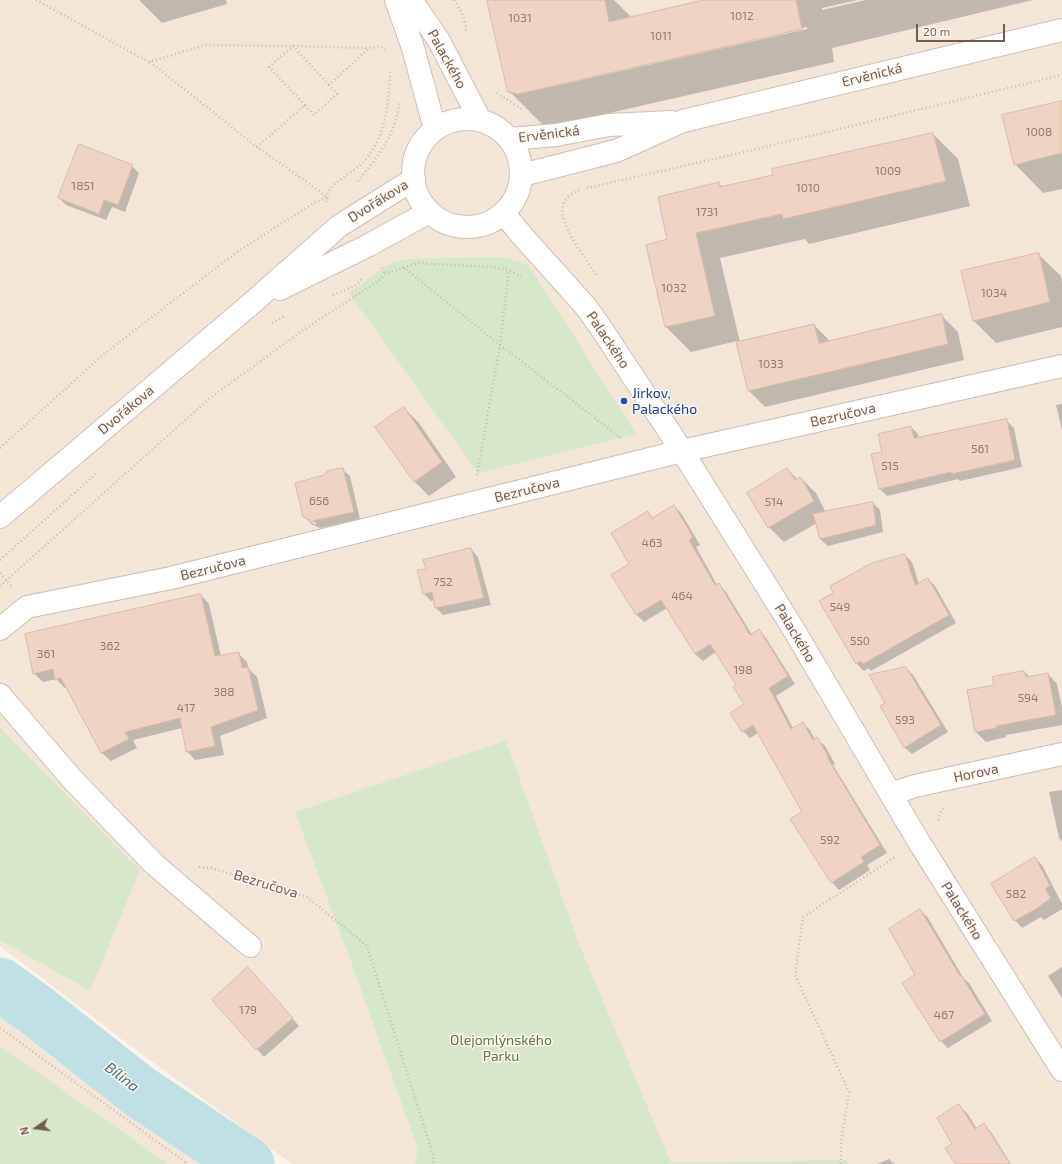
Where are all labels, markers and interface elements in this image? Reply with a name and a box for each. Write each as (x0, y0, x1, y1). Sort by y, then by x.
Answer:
house number: 1012 (730, 9, 754, 23)
house number: 1031 (508, 11, 532, 25)
scale bar (918, 16, 1007, 42)
text: 20 m (923, 24, 950, 38)
street label: Palackého (424, 26, 470, 92)
house number: 1011 (650, 29, 672, 43)
street label: Ervěnická (840, 59, 904, 91)
street label: Ervěnická (517, 122, 581, 146)
house number: 1008 (1026, 125, 1052, 139)
house number: 1009 (875, 164, 901, 178)
street label: Dvořákova (345, 176, 411, 226)
house number: 1851 (71, 179, 95, 193)
house number: 1010 (796, 181, 820, 195)
house number: 1731 (696, 205, 718, 219)
house number: 1032 (661, 281, 687, 295)
house number: 1034 (981, 286, 1007, 300)
street label: Palackého (583, 308, 633, 372)
house number: 1033 (758, 357, 784, 371)
street label: Dvořákova (95, 382, 157, 438)
place label: Jirkov, Palackého (632, 385, 697, 418)
marker: Jirkov, Palackého (619, 396, 629, 406)
street label: Bezručova (809, 399, 877, 431)
house number: 561 (971, 442, 989, 456)
house number: 515 (881, 459, 899, 473)
street label: Bezručova (493, 474, 561, 506)
house number: 656 (309, 494, 329, 508)
house number: 514 (765, 495, 783, 509)
house number: 463 (642, 536, 662, 550)
street label: Bezručova (179, 552, 247, 584)
house number: 752 (433, 575, 453, 589)
house number: 464 (671, 589, 693, 603)
house number: 549 (830, 600, 850, 614)
street label: Palackého (771, 601, 819, 665)
house number: 550 (850, 634, 870, 648)
house number: 362 (100, 639, 120, 653)
house number: 361 (37, 647, 55, 661)
house number: 198 (734, 663, 752, 677)
house number: 388 (213, 685, 235, 699)
house number: 594 (1018, 691, 1038, 705)
house number: 417 (177, 701, 195, 715)
house number: 593 (895, 713, 915, 727)
street label: Horova (952, 760, 1000, 786)
house number: 592 (820, 833, 840, 847)
street label: Bezručova (232, 866, 300, 902)
street label: Palackého (938, 879, 986, 943)
house number: 582 (1006, 887, 1026, 901)
house number: 179 (239, 1003, 257, 1017)
house number: 467 (934, 1008, 954, 1022)
park label: Olejomlýnského Parku (450, 1032, 552, 1064)
water label: Bílina (101, 1058, 143, 1096)
north arrow (16, 1108, 56, 1148)
text: N (17, 1126, 31, 1136)

